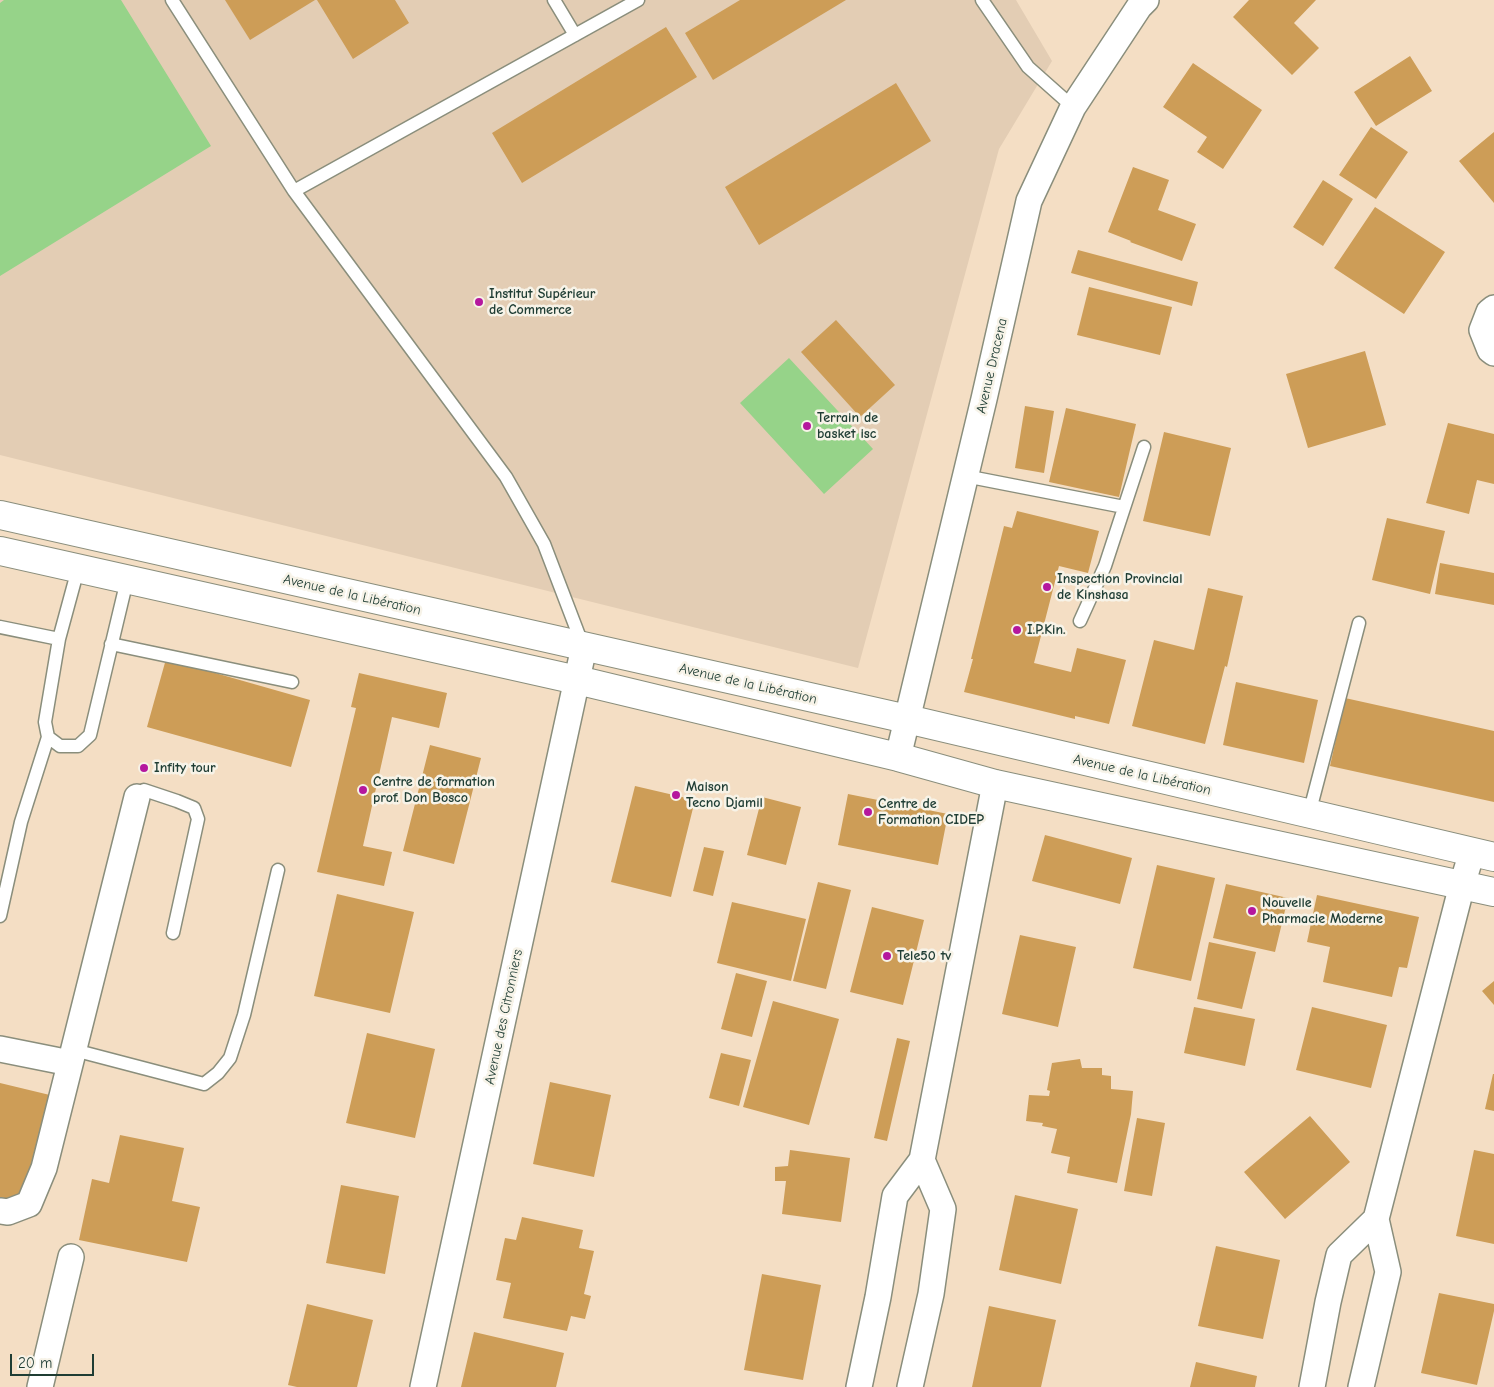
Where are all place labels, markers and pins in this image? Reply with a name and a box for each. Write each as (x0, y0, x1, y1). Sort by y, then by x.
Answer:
place label: Institut Supérieur de Commerce (489, 286, 596, 318)
marker: Institut Supérieur de Commerce (473, 296, 485, 308)
place label: Terrain de basket isc (817, 410, 878, 442)
marker: Terrain de basket isc (801, 420, 813, 432)
place label: Inspection Provincial de Kinshasa (1057, 571, 1182, 604)
marker: Inspection Provincial de Kinshasa (1041, 581, 1053, 593)
place label: I.P.Kin. (1027, 622, 1066, 638)
marker: I.P.Kin. (1011, 624, 1023, 636)
place label: Infity tour (154, 760, 216, 776)
marker: Infity tour (138, 762, 150, 774)
place label: Centre de formation prof. Don Bosco (373, 774, 495, 806)
place label: Maison Tecno Djamil (686, 779, 763, 812)
marker: Centre de formation prof. Don Bosco (357, 784, 369, 796)
marker: Maison Tecno Djamil (670, 789, 682, 801)
place label: Centre de Formation CIDEP (878, 796, 984, 829)
marker: Centre de Formation CIDEP (862, 806, 874, 818)
place label: Nouvelle Pharmacie Moderne (1262, 895, 1383, 928)
marker: Nouvelle Pharmacie Moderne (1246, 905, 1258, 917)
place label: Tele50 tv (897, 948, 951, 964)
marker: Tele50 tv (881, 950, 893, 962)

